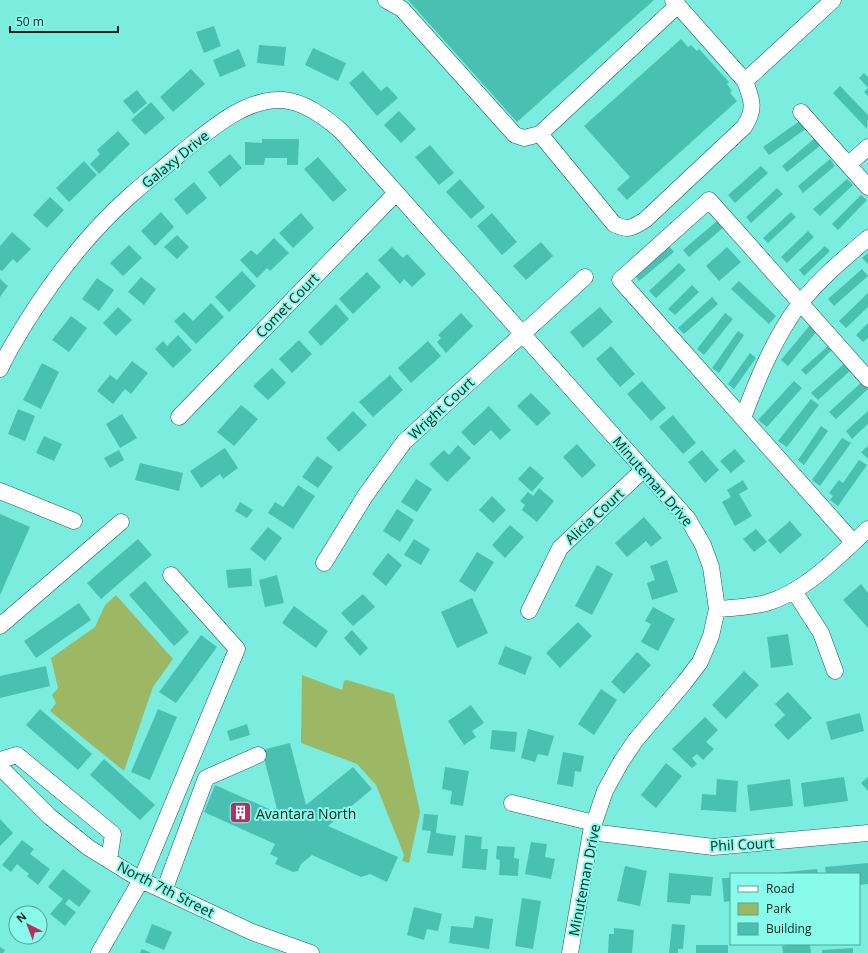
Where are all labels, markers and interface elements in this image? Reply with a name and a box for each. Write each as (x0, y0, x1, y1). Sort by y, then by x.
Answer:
scale bar (10, 8, 118, 34)
text: 50 m (16, 13, 44, 30)
street label: Galaxy Drive (137, 126, 213, 192)
street label: Comet Court (251, 268, 323, 342)
street label: Wright Court (404, 373, 478, 443)
street label: Minuteman Drive (609, 432, 697, 530)
street label: Alicia Court (560, 484, 628, 548)
building icon: Avantara North (228, 800, 254, 826)
place label: Avantara North (256, 804, 356, 823)
street label: Minuteman Drive (564, 822, 604, 937)
street label: Phil Court (709, 833, 775, 855)
street label: North 7th Street (114, 856, 218, 922)
legend (730, 873, 860, 945)
text: Road (766, 880, 795, 897)
text: Park (766, 900, 792, 917)
north arrow (8, 905, 48, 945)
text: N (13, 909, 29, 926)
text: Building (766, 920, 812, 937)

